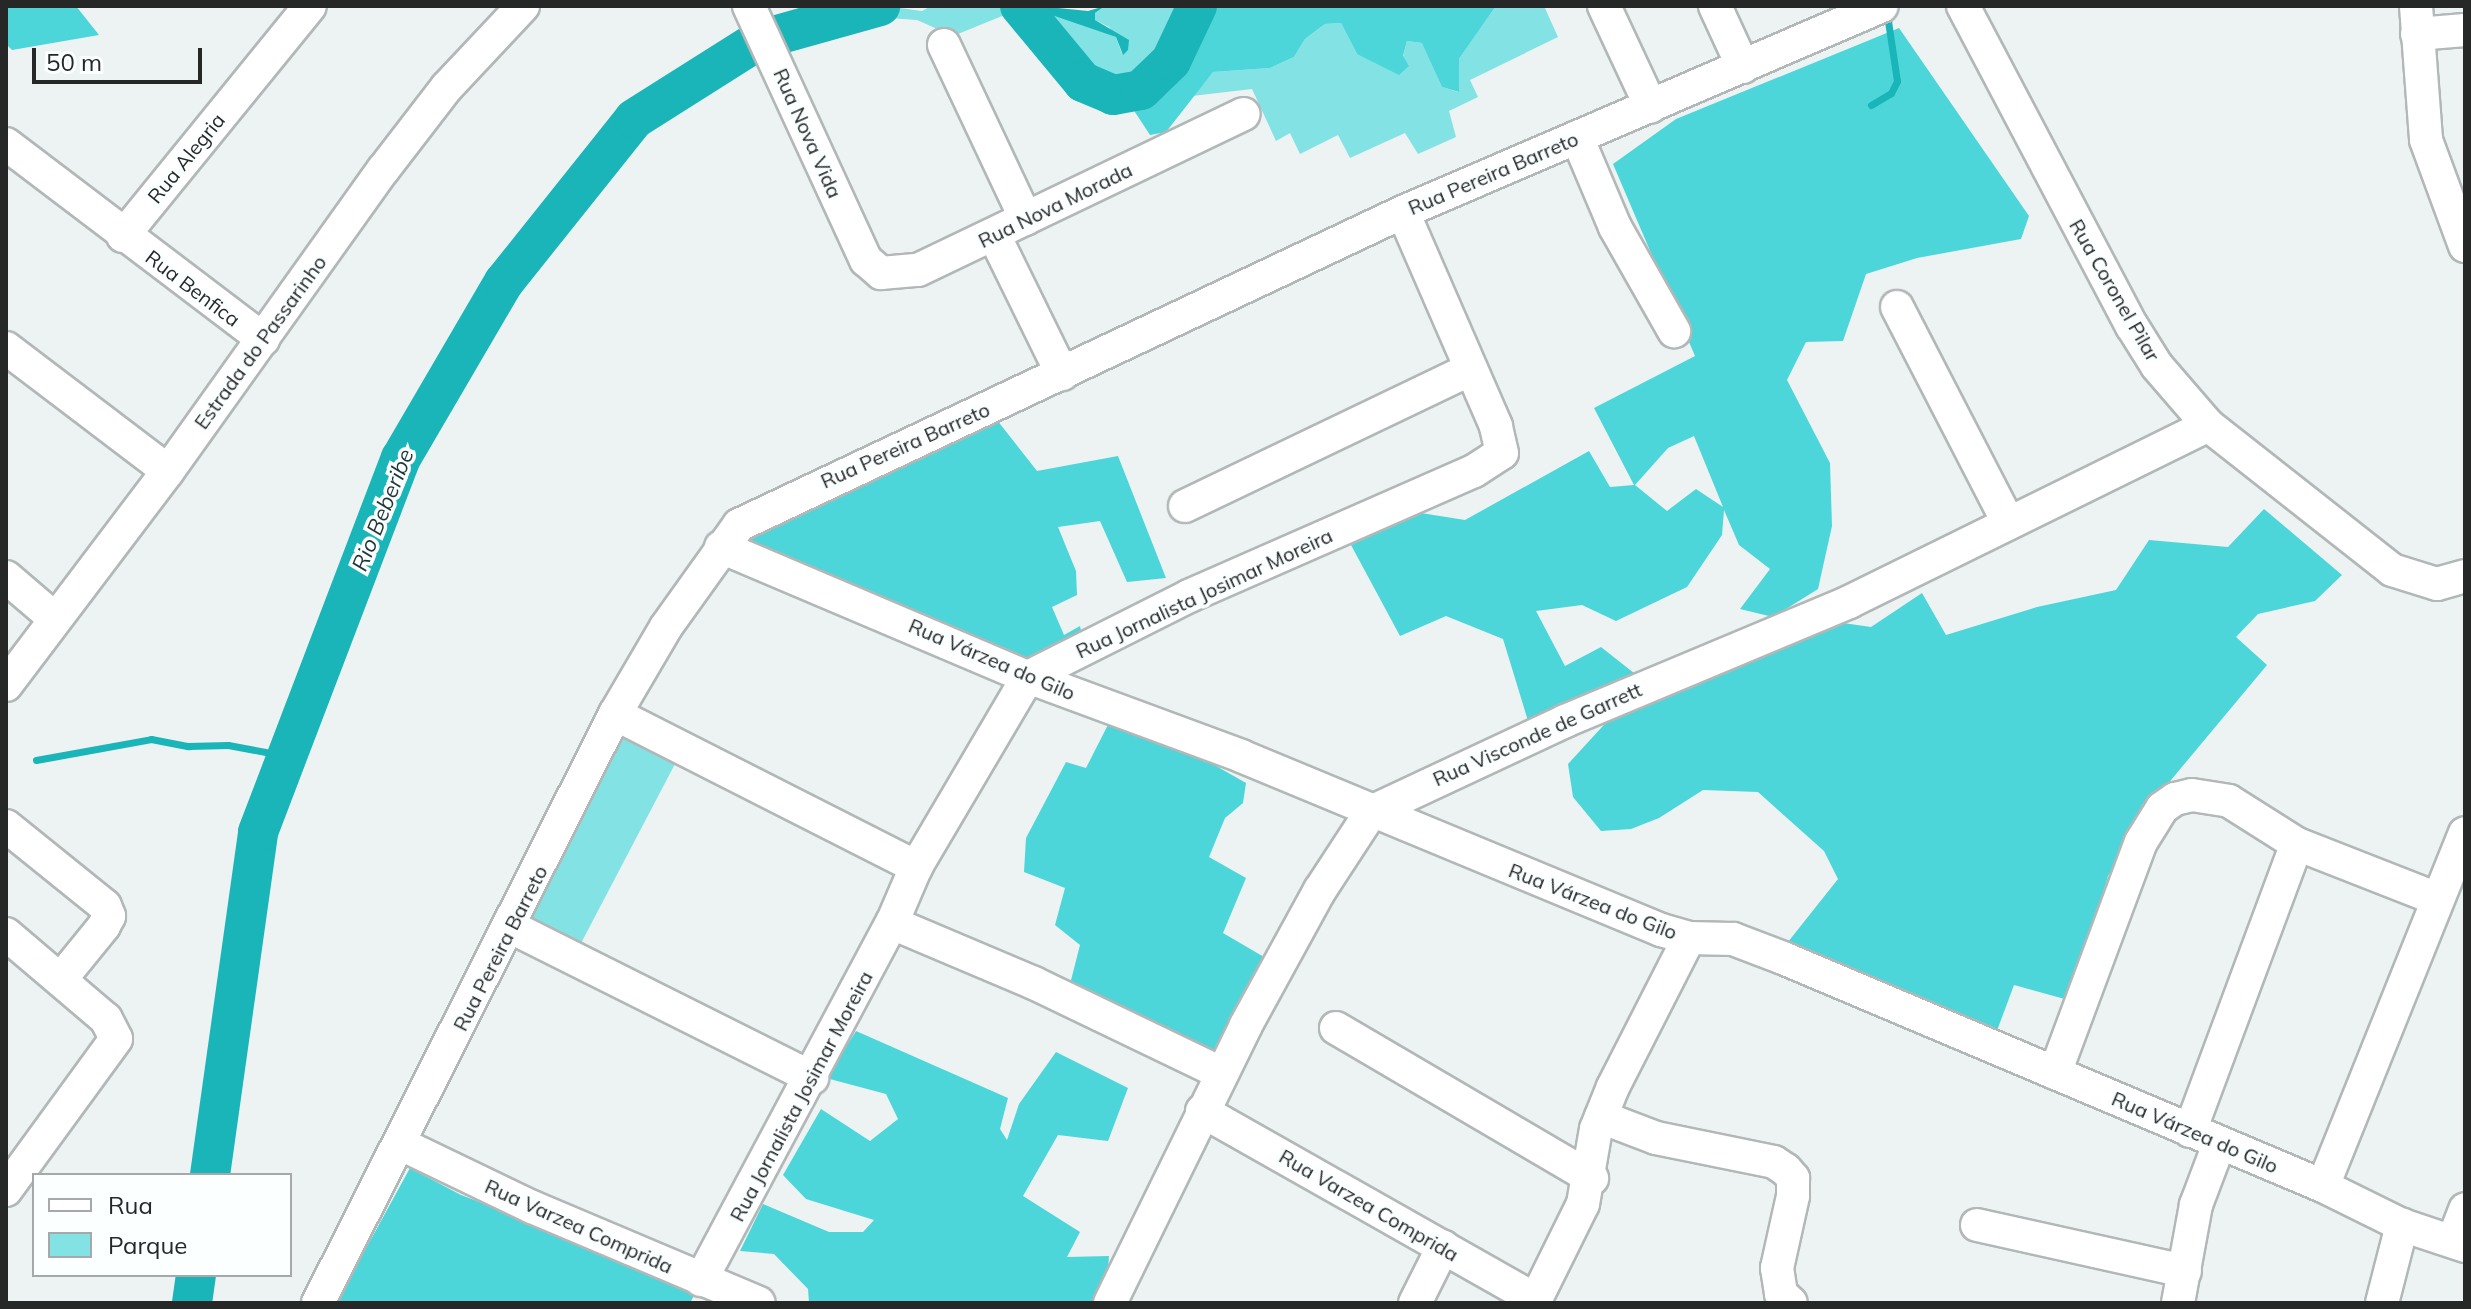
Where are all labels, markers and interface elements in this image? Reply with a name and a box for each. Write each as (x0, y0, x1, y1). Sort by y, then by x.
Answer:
scale bar (36, 32, 206, 82)
text: 50 m (46, 47, 102, 77)
street label: Rua Nova Vida (769, 65, 847, 201)
street label: Rua Alegria (142, 108, 230, 208)
street label: Rua Pereira Barreto (1404, 126, 1582, 220)
street label: Rua Nova Morada (974, 157, 1136, 253)
street label: Rua Coronel Pilar (2065, 215, 2165, 365)
street label: Rua Benfica (141, 245, 245, 331)
street label: Estrada do Passarinho (189, 251, 331, 433)
street label: Rua Pereira Barreto (817, 397, 993, 493)
water label: Rio Beberibe (347, 445, 419, 575)
street label: Rua Jornalista Josimar Moreira (1072, 523, 1336, 663)
street label: Rua Várzea do Gilo (905, 613, 1079, 705)
street label: Rua Visconde de Garrett (1429, 677, 1645, 791)
street label: Rua Várzea do Gilo (1505, 858, 1681, 944)
street label: Rua Pereira Barreto (448, 861, 552, 1035)
street label: Rua Jornalista Josimar Moreira (725, 967, 877, 1225)
street label: Rua Várzea do Gilo (2108, 1086, 2282, 1178)
street label: Rua Varzea Comprida (1275, 1144, 1463, 1266)
legend (32, 1173, 292, 1277)
street label: Rua Varzea Comprida (481, 1174, 677, 1278)
text: Rua (108, 1190, 153, 1220)
text: Parque (108, 1230, 187, 1260)

